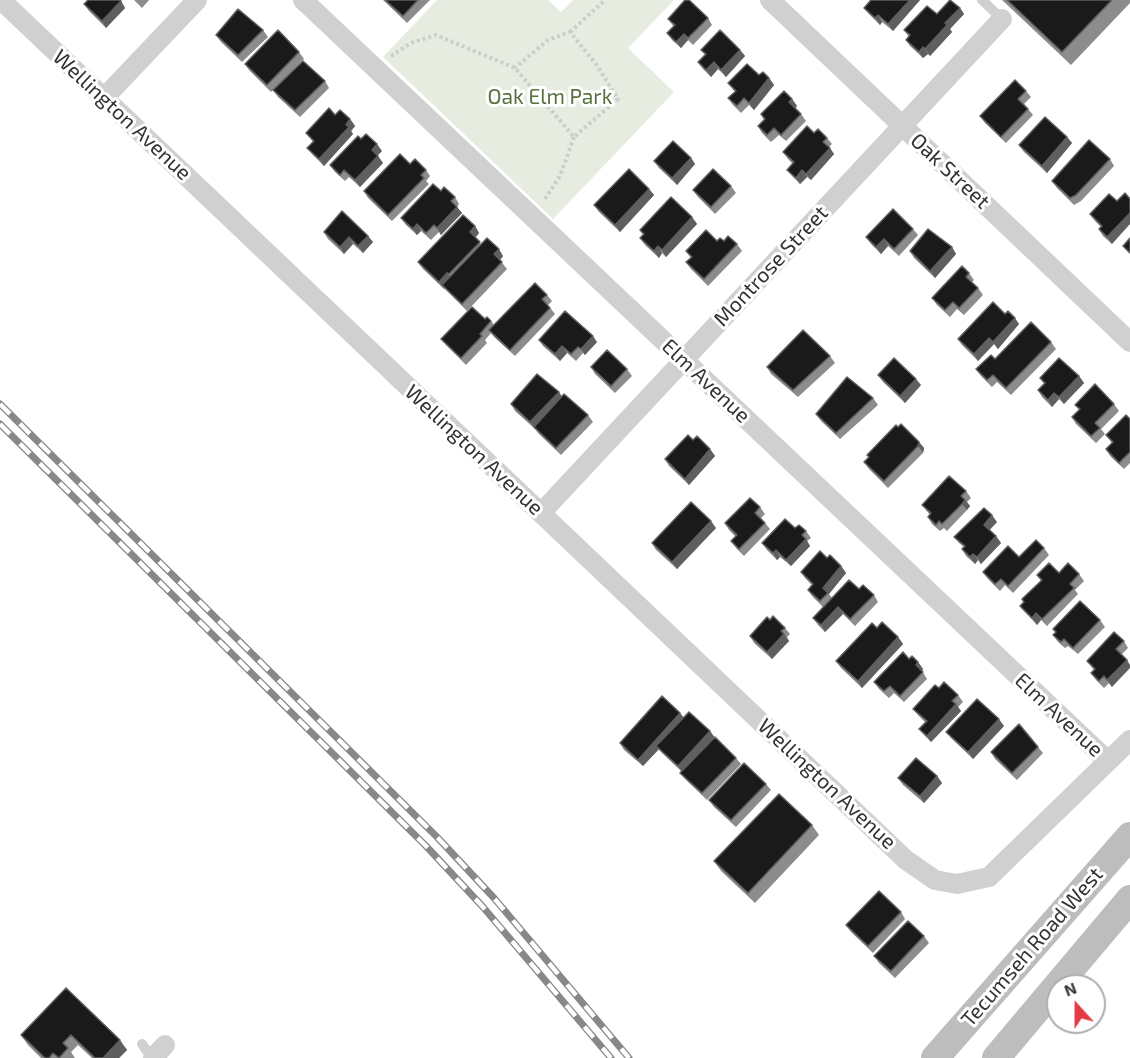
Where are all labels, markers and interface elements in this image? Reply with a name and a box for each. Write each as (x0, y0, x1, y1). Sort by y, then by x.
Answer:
street label: Wellington Avenue (48, 45, 196, 185)
park label: Oak Elm Park (488, 84, 612, 110)
street label: Oak Street (905, 128, 995, 214)
street label: Montrose Street (709, 201, 833, 331)
street label: Elm Avenue (657, 334, 755, 428)
street label: Wellington Avenue (400, 380, 548, 520)
street label: Elm Avenue (1010, 668, 1108, 762)
street label: Wellington Avenue (753, 714, 901, 854)
street label: Tecumseh Road West (956, 862, 1108, 1032)
north arrow (1046, 974, 1106, 1034)
text: N (1061, 978, 1079, 1000)

